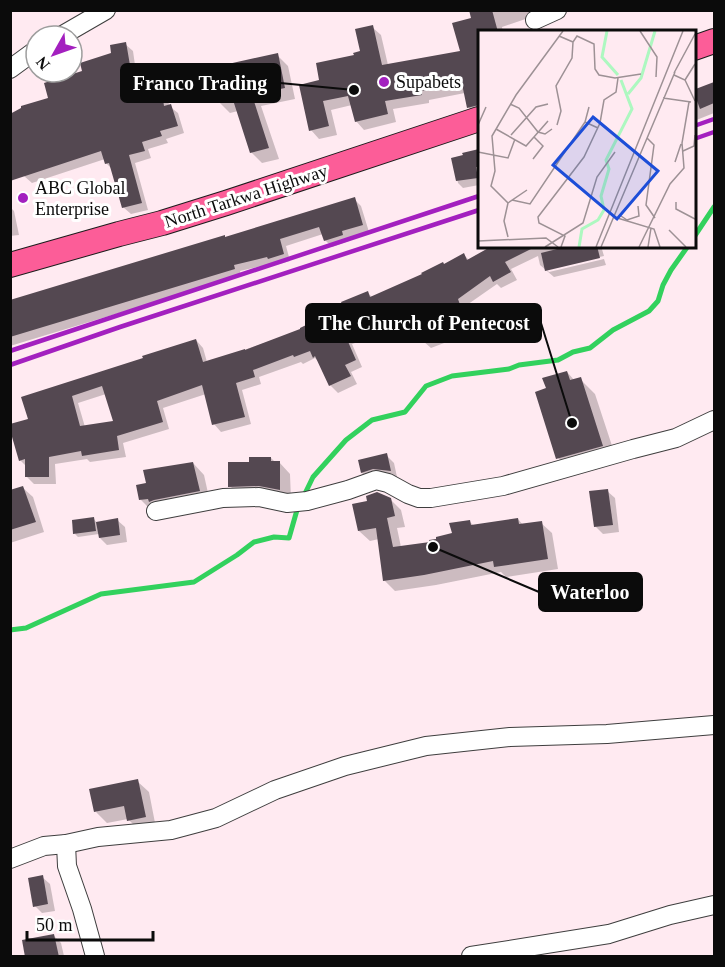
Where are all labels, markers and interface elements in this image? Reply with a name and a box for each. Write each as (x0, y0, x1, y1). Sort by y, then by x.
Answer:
north arrow (24, 24, 84, 84)
inset map (478, 30, 695, 248)
text: N (32, 53, 53, 73)
callout: Franco Trading (121, 64, 280, 102)
text: Franco Trading (133, 72, 267, 95)
place label: Supabets (396, 72, 461, 92)
marker: Supabets (377, 75, 391, 89)
street label: North Tarkwa Highway (162, 160, 330, 232)
place label: ABC Global Enterprise (35, 178, 126, 219)
marker: ABC Global Enterprise (16, 191, 30, 205)
callout: The Church of Pentecost (306, 304, 541, 342)
text: The Church of Pentecost (318, 312, 530, 334)
callout: Waterloo (539, 573, 642, 611)
text: Waterloo (551, 581, 629, 603)
scale bar (27, 904, 153, 942)
text: 50 m (36, 915, 73, 935)

